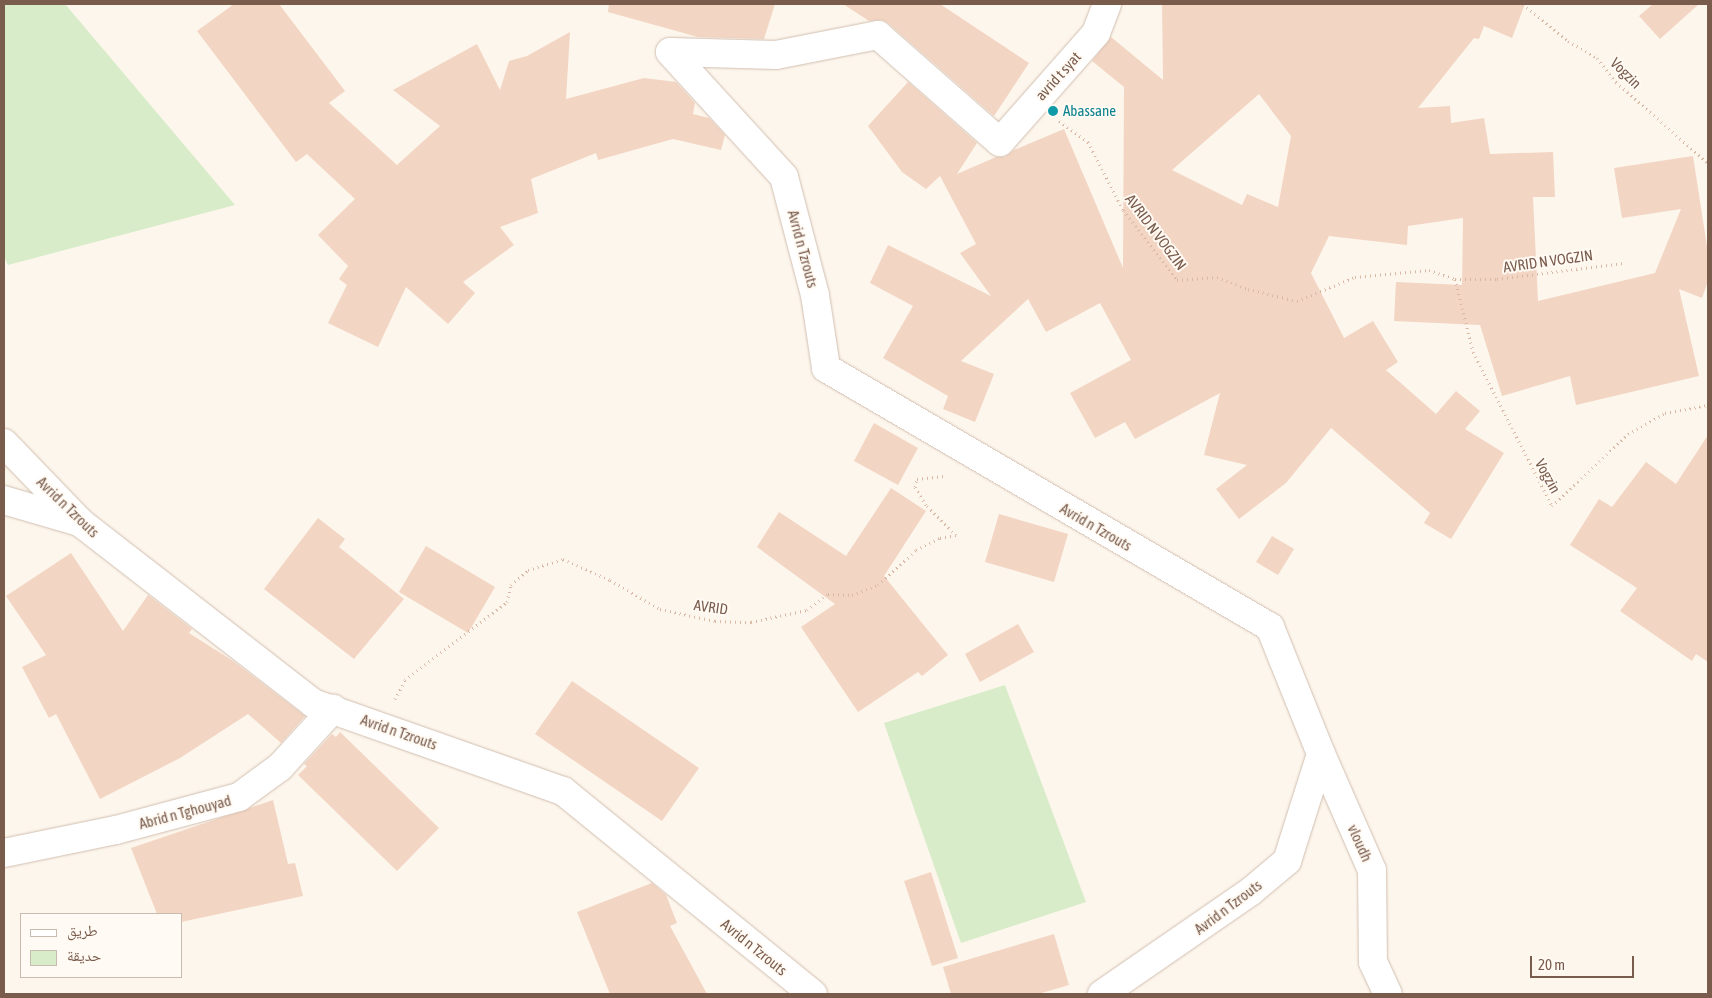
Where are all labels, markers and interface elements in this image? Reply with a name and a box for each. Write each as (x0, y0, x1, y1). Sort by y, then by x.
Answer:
street label: avrid t syat (1032, 48, 1084, 104)
street label: Vogzin (1607, 54, 1645, 92)
place label: Abassane (1063, 102, 1116, 120)
marker: Abassane (1047, 105, 1059, 117)
street label: AVRID N VOGZIN (1122, 190, 1190, 274)
street label: Avrid n Tzrouts (784, 208, 822, 290)
street label: AVRID N VOGZIN (1502, 246, 1594, 276)
street label: Vogzin (1531, 456, 1565, 496)
street label: Avrid n Tzrouts (33, 473, 103, 541)
street label: Avrid n Tzrouts (1057, 499, 1135, 555)
street label: AVRID (693, 596, 729, 618)
street label: Avrid n Tzrouts (358, 711, 440, 753)
street label: Abrid n Tghouyad (137, 791, 233, 833)
street label: vloudh (1344, 822, 1376, 864)
street label: Avrid n Tzrouts (1191, 876, 1265, 938)
legend (20, 913, 182, 978)
street label: Avrid n Tzrouts (717, 915, 791, 979)
text: طريق (67, 922, 98, 939)
scale bar (1532, 946, 1636, 978)
text: حديقة (67, 947, 101, 964)
text: 20 m (1538, 956, 1565, 973)

